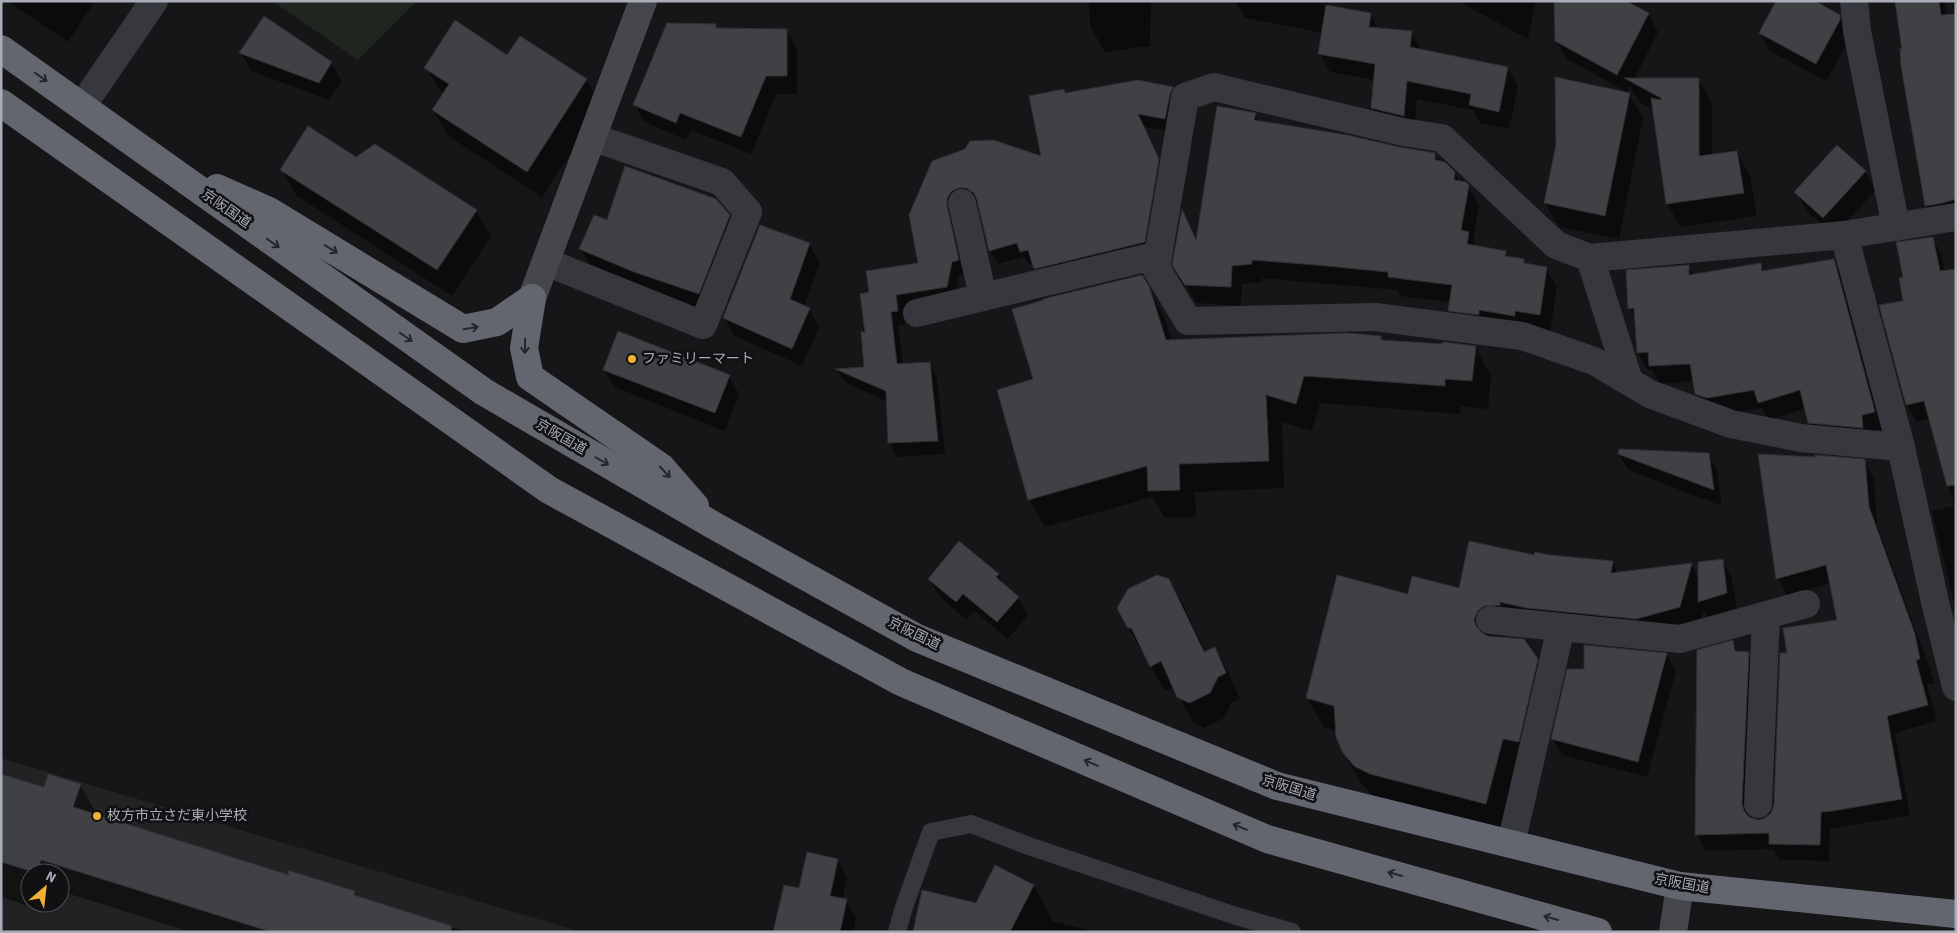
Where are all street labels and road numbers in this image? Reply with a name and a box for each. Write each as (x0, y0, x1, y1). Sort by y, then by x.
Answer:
street label: 京阪国道 (197, 185, 255, 233)
street label: 京阪国道 (532, 414, 590, 460)
street label: 京阪国道 (884, 613, 944, 655)
street label: 京阪国道 (1259, 770, 1319, 806)
street label: 京阪国道 (1653, 869, 1711, 899)

